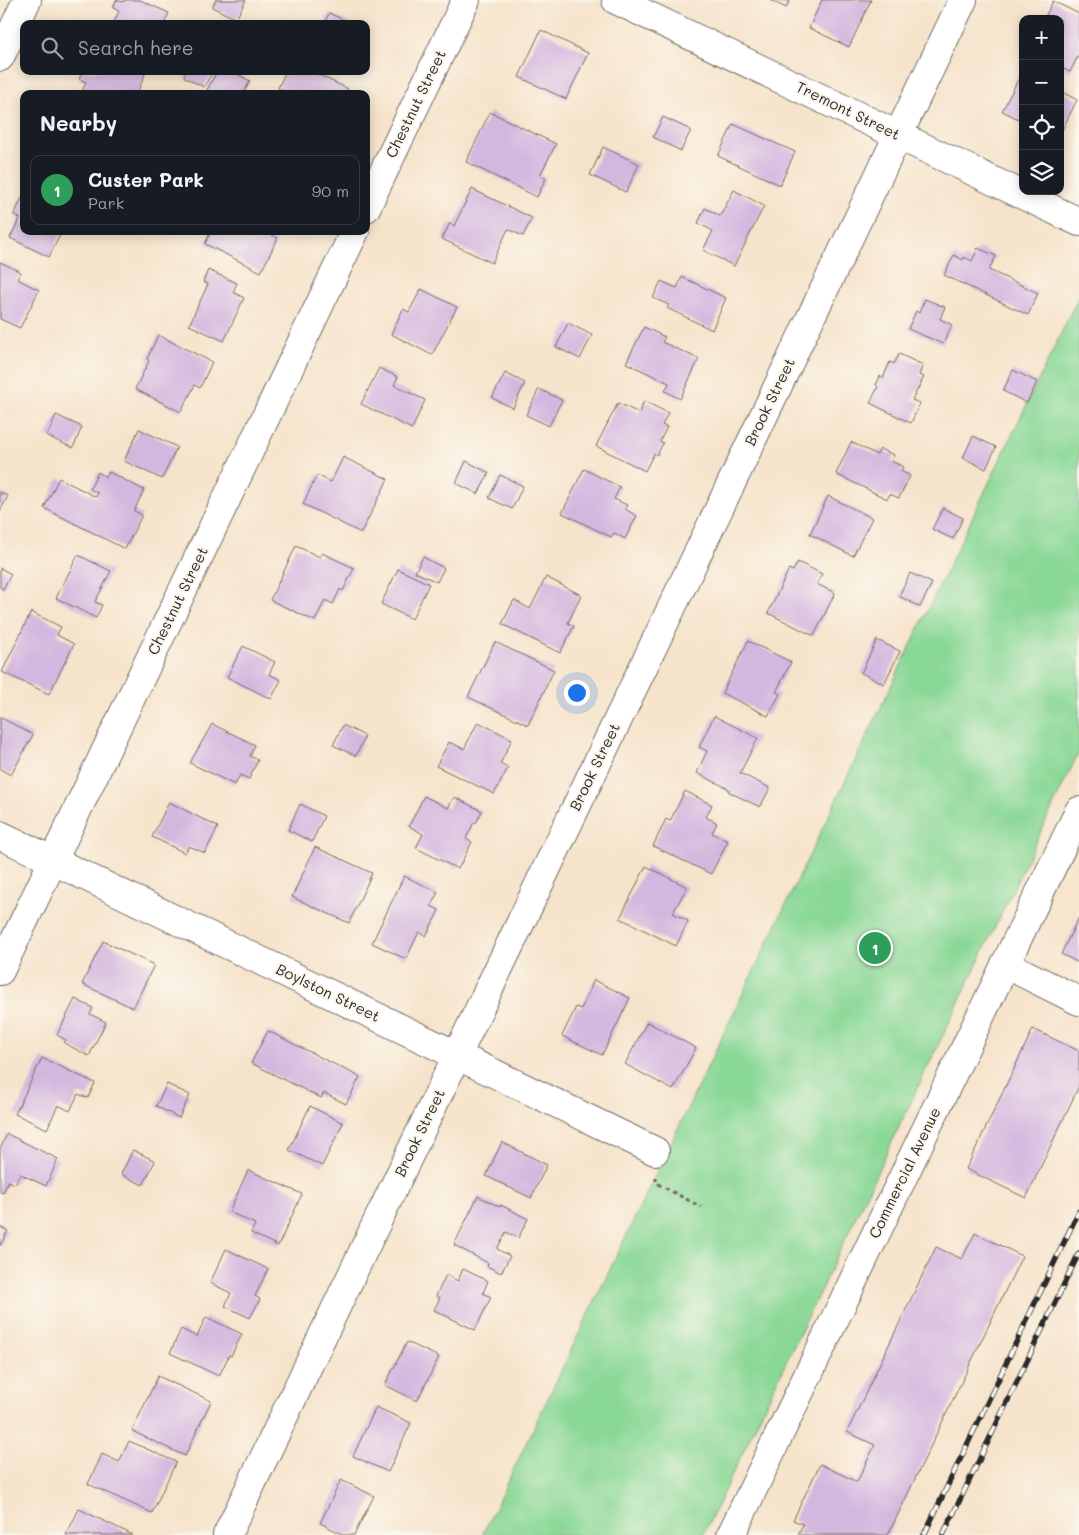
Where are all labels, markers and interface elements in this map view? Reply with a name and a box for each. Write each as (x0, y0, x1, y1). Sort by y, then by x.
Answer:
map controls (1019, 15, 1064, 195)
button: + (1019, 15, 1064, 60)
search box (20, 20, 370, 75)
icon: search (38, 34, 66, 62)
text: Search here (78, 35, 194, 60)
street label: Chestnut Street (380, 46, 450, 161)
button: − (1019, 60, 1064, 105)
street label: Tremont Street (793, 76, 904, 144)
button: locate (1019, 105, 1064, 150)
text: Nearby (40, 109, 117, 136)
button: layers (1019, 150, 1064, 195)
text: Custer Park (88, 167, 204, 192)
text: 1 (53, 180, 61, 201)
text: 90 m (312, 180, 349, 201)
text: Park (88, 192, 124, 213)
street label: Brook Street (739, 354, 799, 449)
street label: Chestnut Street (142, 543, 212, 658)
your location (564, 680, 590, 706)
street label: Brook Street (564, 719, 624, 814)
pin: 1 (859, 929, 891, 967)
street label: Boylston Street (273, 958, 384, 1026)
street label: Brook Street (389, 1085, 449, 1180)
street label: Commercial Avenue (864, 1104, 945, 1241)

